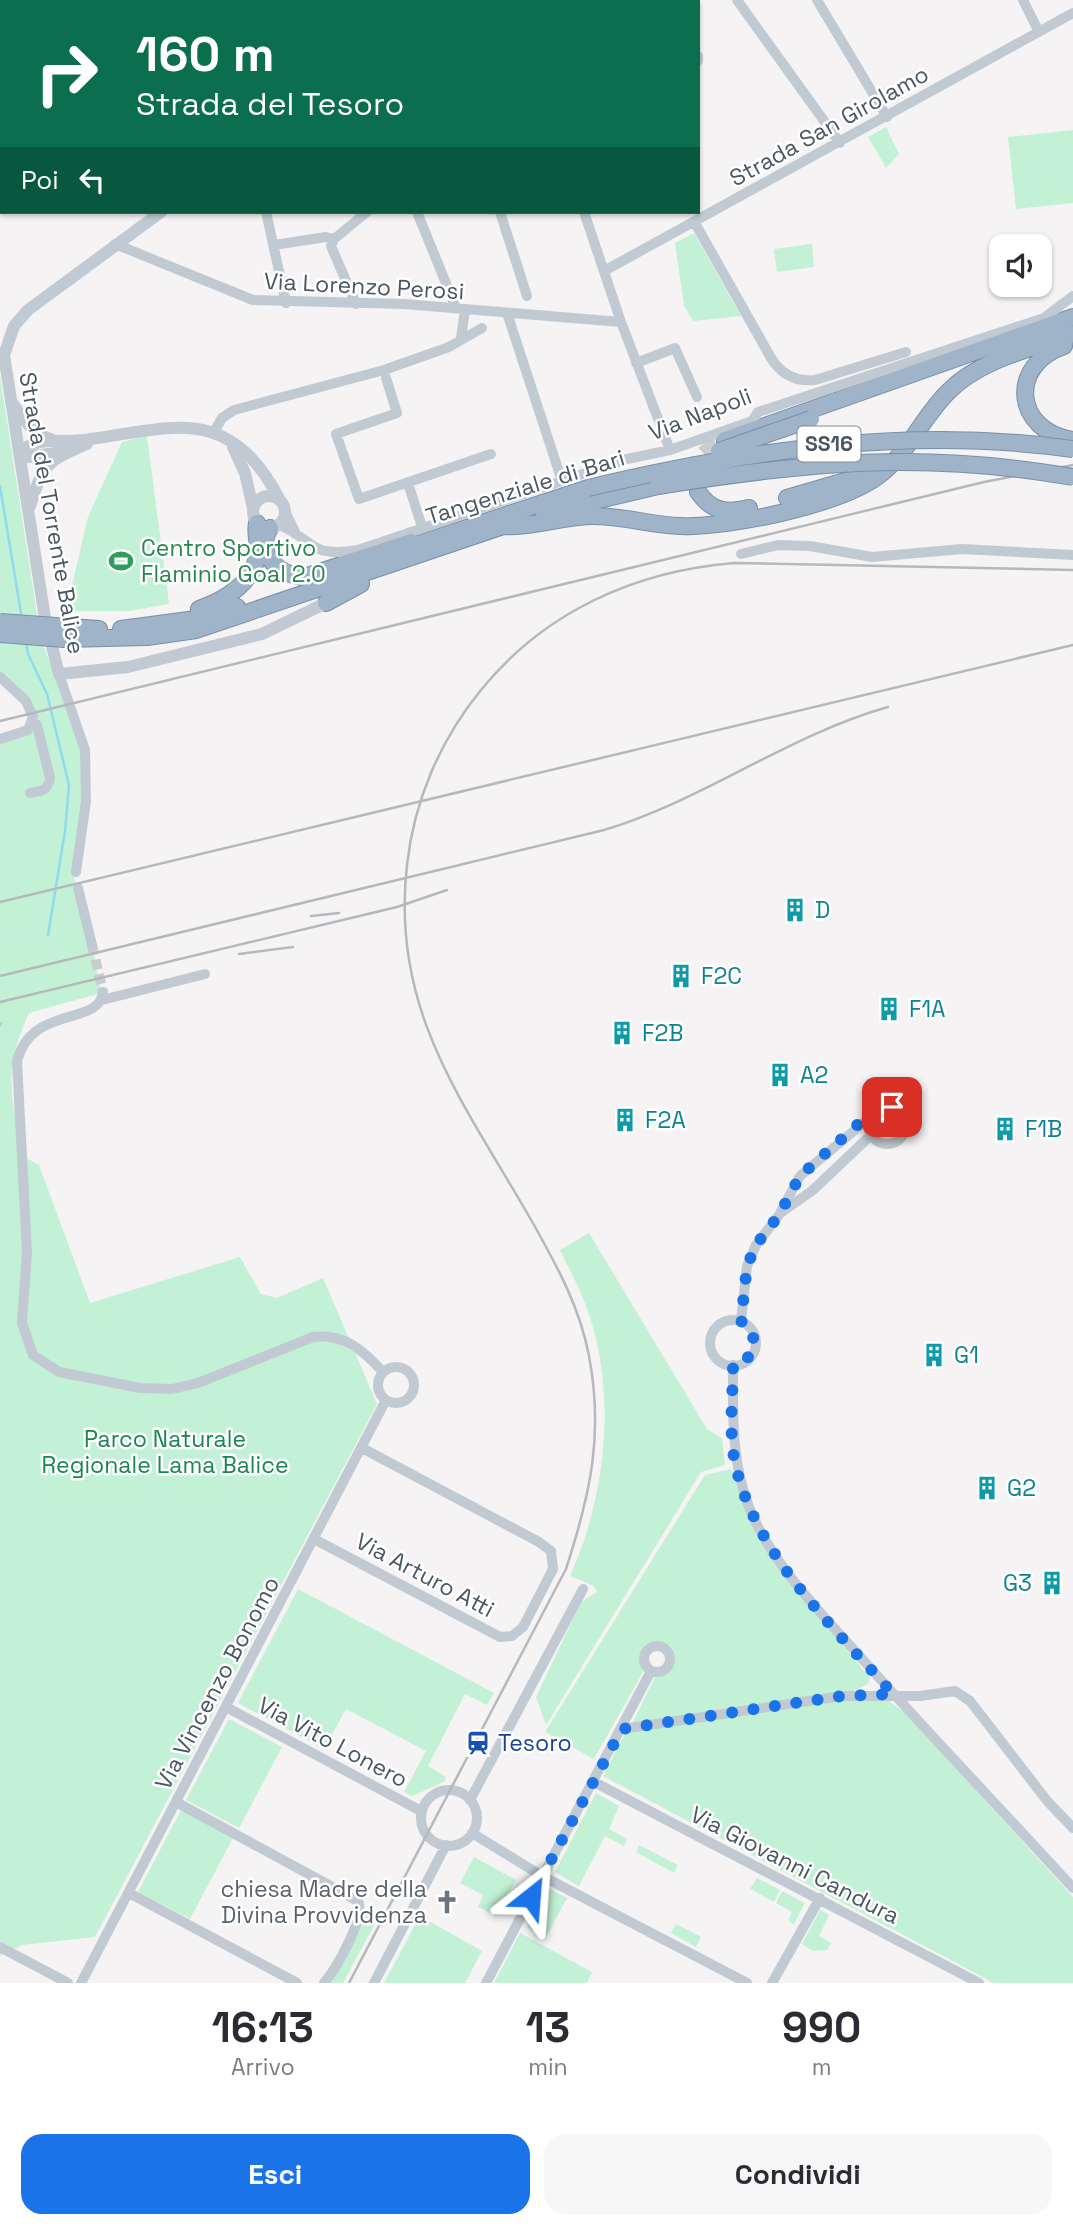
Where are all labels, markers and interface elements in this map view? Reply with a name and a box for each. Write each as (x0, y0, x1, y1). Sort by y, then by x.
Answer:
text: 160 m (136, 23, 274, 85)
icon: right (21, 28, 112, 119)
street label: Strada San Girolamo (724, 59, 934, 193)
text: Strada del Tesoro (136, 84, 404, 124)
icon: left (73, 161, 111, 199)
text: Poi (21, 163, 59, 197)
map controls (989, 234, 1052, 297)
button: sound (989, 234, 1052, 297)
street label: Via Lorenzo Perosi (263, 266, 465, 306)
street label: Strada del Torrente Balice (12, 370, 92, 656)
street label: Via Napoli (644, 381, 756, 447)
road number: SS16 (798, 426, 860, 462)
street label: Tangenziale di Bari (422, 442, 628, 532)
place label: Centro Sportivo Flaminio Goal 2.0 (141, 533, 326, 589)
sports icon: Centro Sportivo Flaminio Goal 2.0 (107, 547, 135, 575)
place label: D (815, 895, 830, 925)
building icon: D (781, 896, 809, 924)
place label: F2C (701, 961, 742, 991)
building icon: F2C (667, 962, 695, 990)
place label: F1A (909, 994, 946, 1024)
building icon: F1A (875, 995, 903, 1023)
place label: F2B (642, 1018, 684, 1048)
building icon: F2B (608, 1019, 636, 1047)
place label: A2 (800, 1060, 828, 1090)
building icon: A2 (766, 1061, 794, 1089)
pin (862, 1077, 922, 1137)
icon: arrive (873, 1088, 911, 1126)
place label: F2A (645, 1105, 686, 1135)
building icon: F2A (611, 1106, 639, 1134)
place label: F1B (1025, 1114, 1062, 1144)
building icon: F1B (991, 1115, 1019, 1143)
place label: G1 (954, 1340, 979, 1370)
building icon: G1 (920, 1341, 948, 1369)
park label: Parco Naturale Regionale Lama Balice (42, 1424, 289, 1480)
place label: G2 (1007, 1473, 1036, 1503)
building icon: G2 (973, 1474, 1001, 1502)
street label: Via Arturo Atti (351, 1526, 499, 1624)
place label: G3 (1003, 1568, 1032, 1598)
building icon: G3 (1038, 1569, 1066, 1597)
street label: Via Vincenzo Bonomo (148, 1571, 286, 1795)
street label: Via Vito Lonero (253, 1690, 413, 1794)
place label: Tesoro (498, 1728, 572, 1758)
station icon: Tesoro (464, 1729, 492, 1757)
street label: Via Giovanni Candura (685, 1799, 905, 1931)
position arrow (494, 1860, 568, 1934)
place label: chiesa Madre della Divina Provvidenza (220, 1874, 427, 1930)
church icon: chiesa Madre della Divina Provvidenza (433, 1888, 461, 1916)
text: 16:13 (212, 2001, 314, 2054)
text: 13 (526, 2001, 570, 2054)
text: 990 (782, 2001, 861, 2054)
text: Arrivo (231, 2052, 295, 2082)
text: min (528, 2052, 568, 2082)
text: m (812, 2052, 831, 2082)
button: Esci (21, 2134, 530, 2214)
button: Condividi (544, 2134, 1052, 2214)

